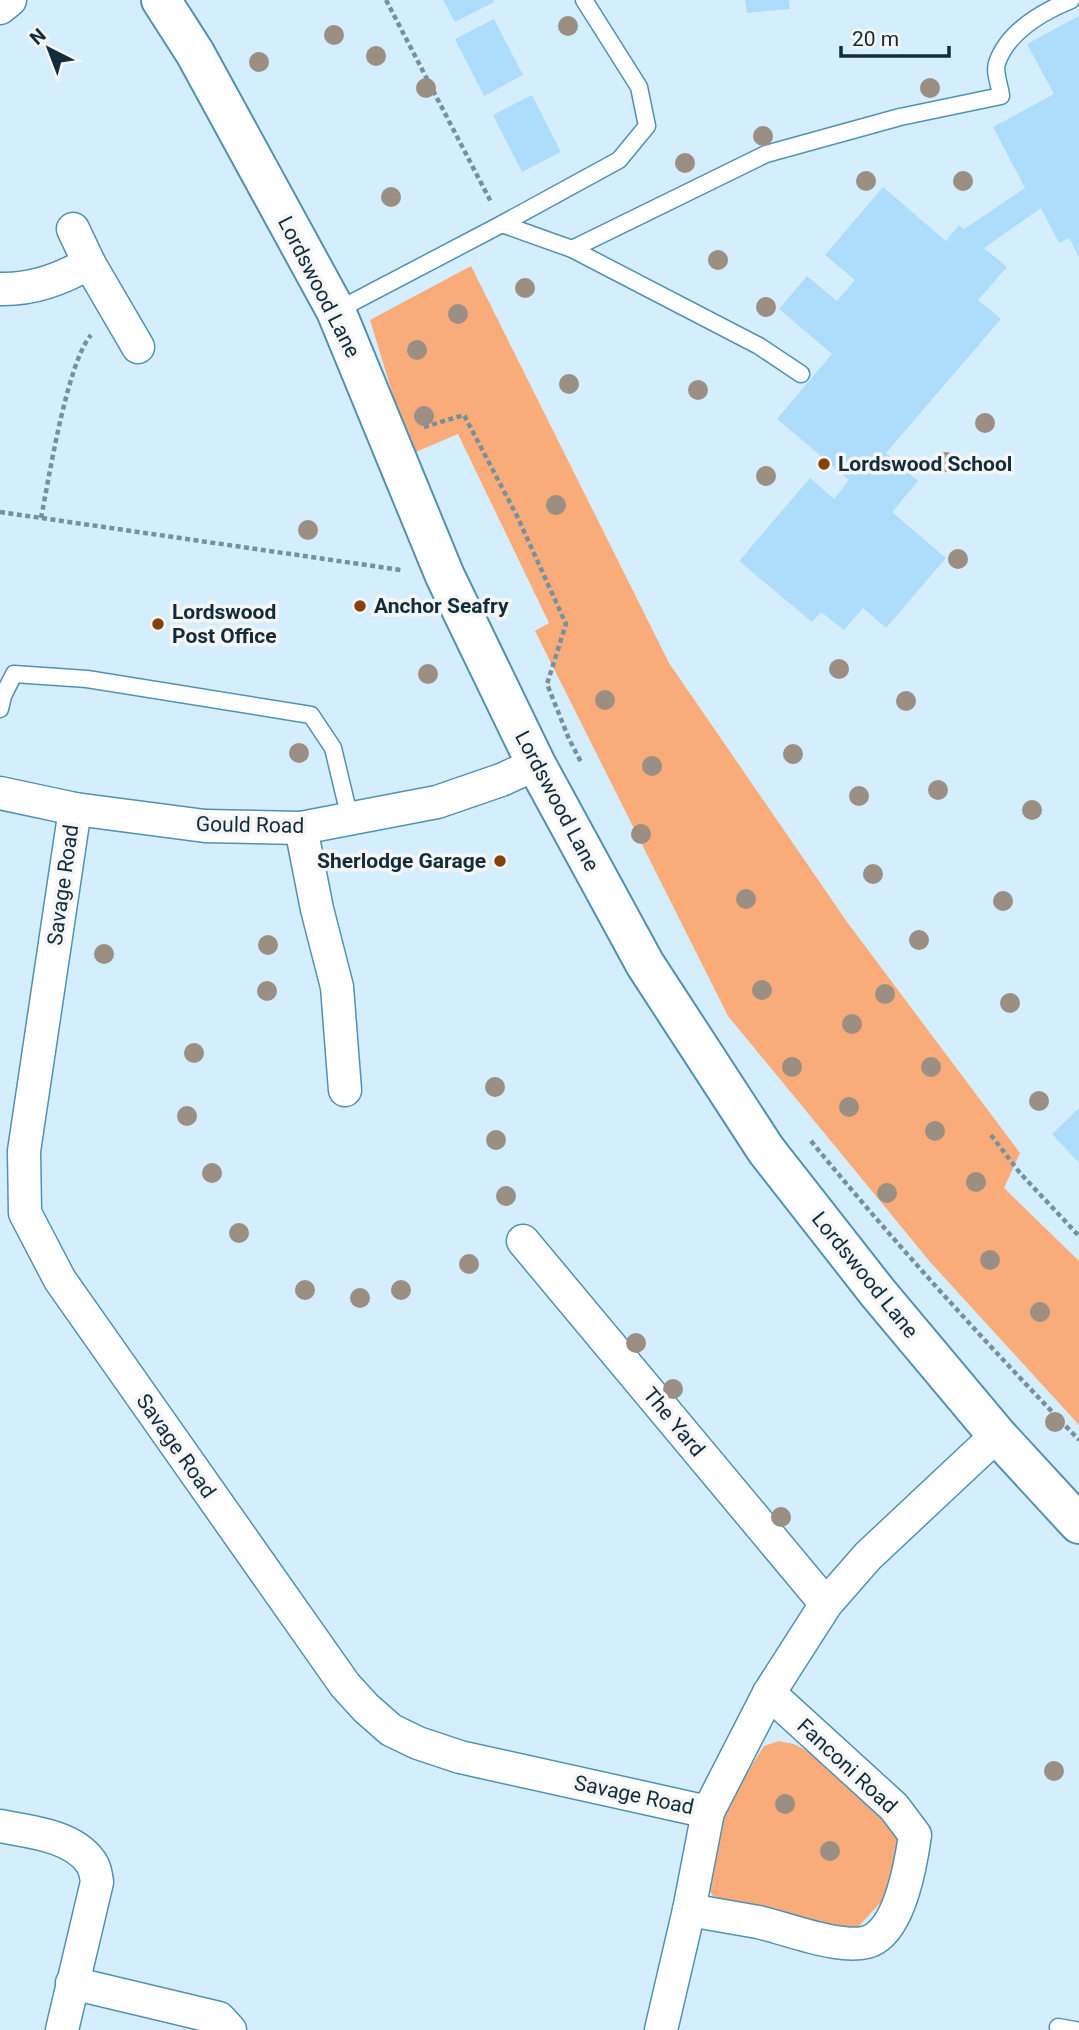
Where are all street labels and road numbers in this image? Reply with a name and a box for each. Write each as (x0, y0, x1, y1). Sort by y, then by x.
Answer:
street label: Lordswood Lane (273, 212, 365, 362)
street label: Lordswood Lane (510, 727, 604, 875)
street label: Gould Road (196, 812, 304, 838)
street label: Savage Road (43, 823, 83, 947)
street label: Lordswood Lane (807, 1207, 923, 1343)
street label: The Yard (638, 1383, 710, 1461)
street label: Savage Road (131, 1389, 221, 1503)
street label: Fanconi Road (792, 1714, 902, 1818)
street label: Savage Road (572, 1771, 696, 1819)

